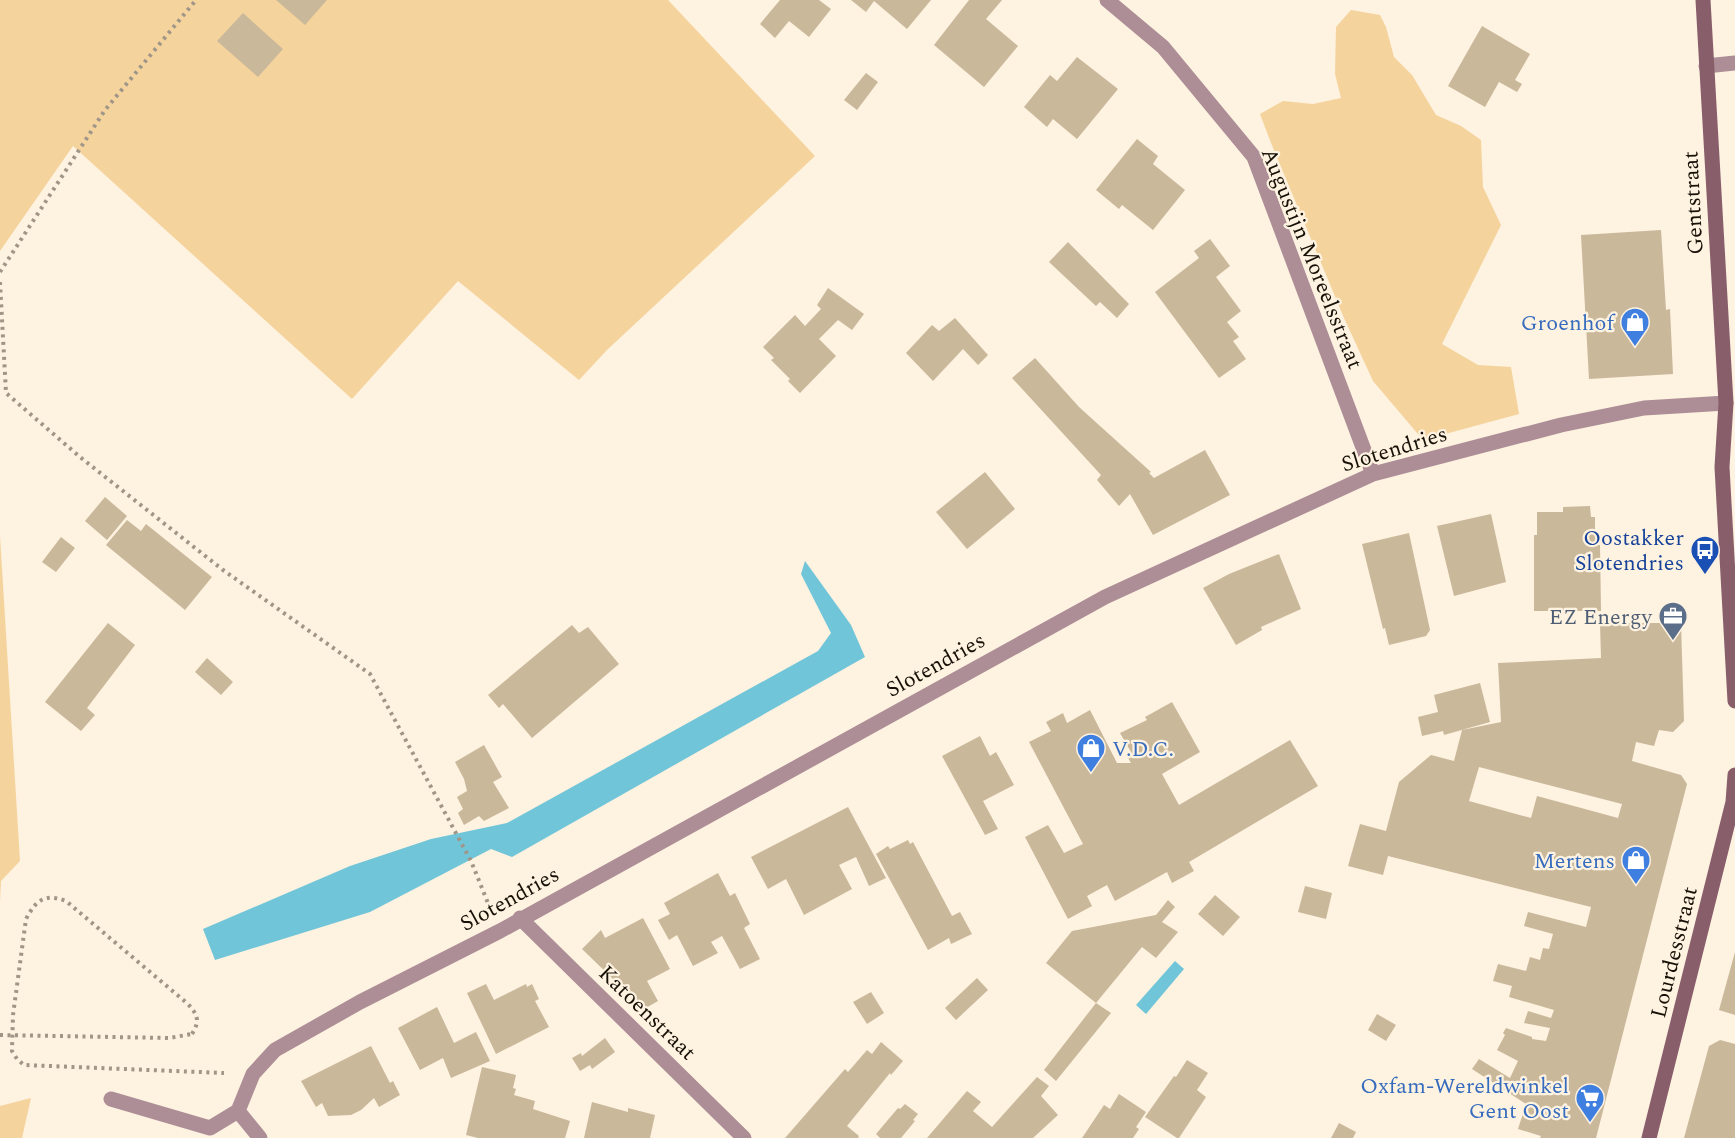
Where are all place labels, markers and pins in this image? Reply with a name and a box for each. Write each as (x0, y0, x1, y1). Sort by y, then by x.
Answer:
shop icon: Groenhof (1619, 306, 1651, 348)
place label: Groenhof (1521, 307, 1615, 340)
place label: Oostakker Slotendries (1575, 522, 1684, 580)
bus stop icon: Oostakker Slotendries (1689, 534, 1721, 576)
office icon: EZ Energy (1657, 600, 1689, 642)
place label: EZ Energy (1549, 601, 1653, 634)
shop icon: V.D.C. (1075, 732, 1107, 774)
place label: V.D.C. (1112, 733, 1174, 766)
shop icon: Mertens (1620, 844, 1652, 886)
place label: Mertens (1534, 845, 1615, 878)
place label: Oxfam-Wereldwinkel Gent Oost (1360, 1070, 1569, 1128)
supermarket icon: Oxfam-Wereldwinkel Gent Oost (1574, 1082, 1606, 1124)

